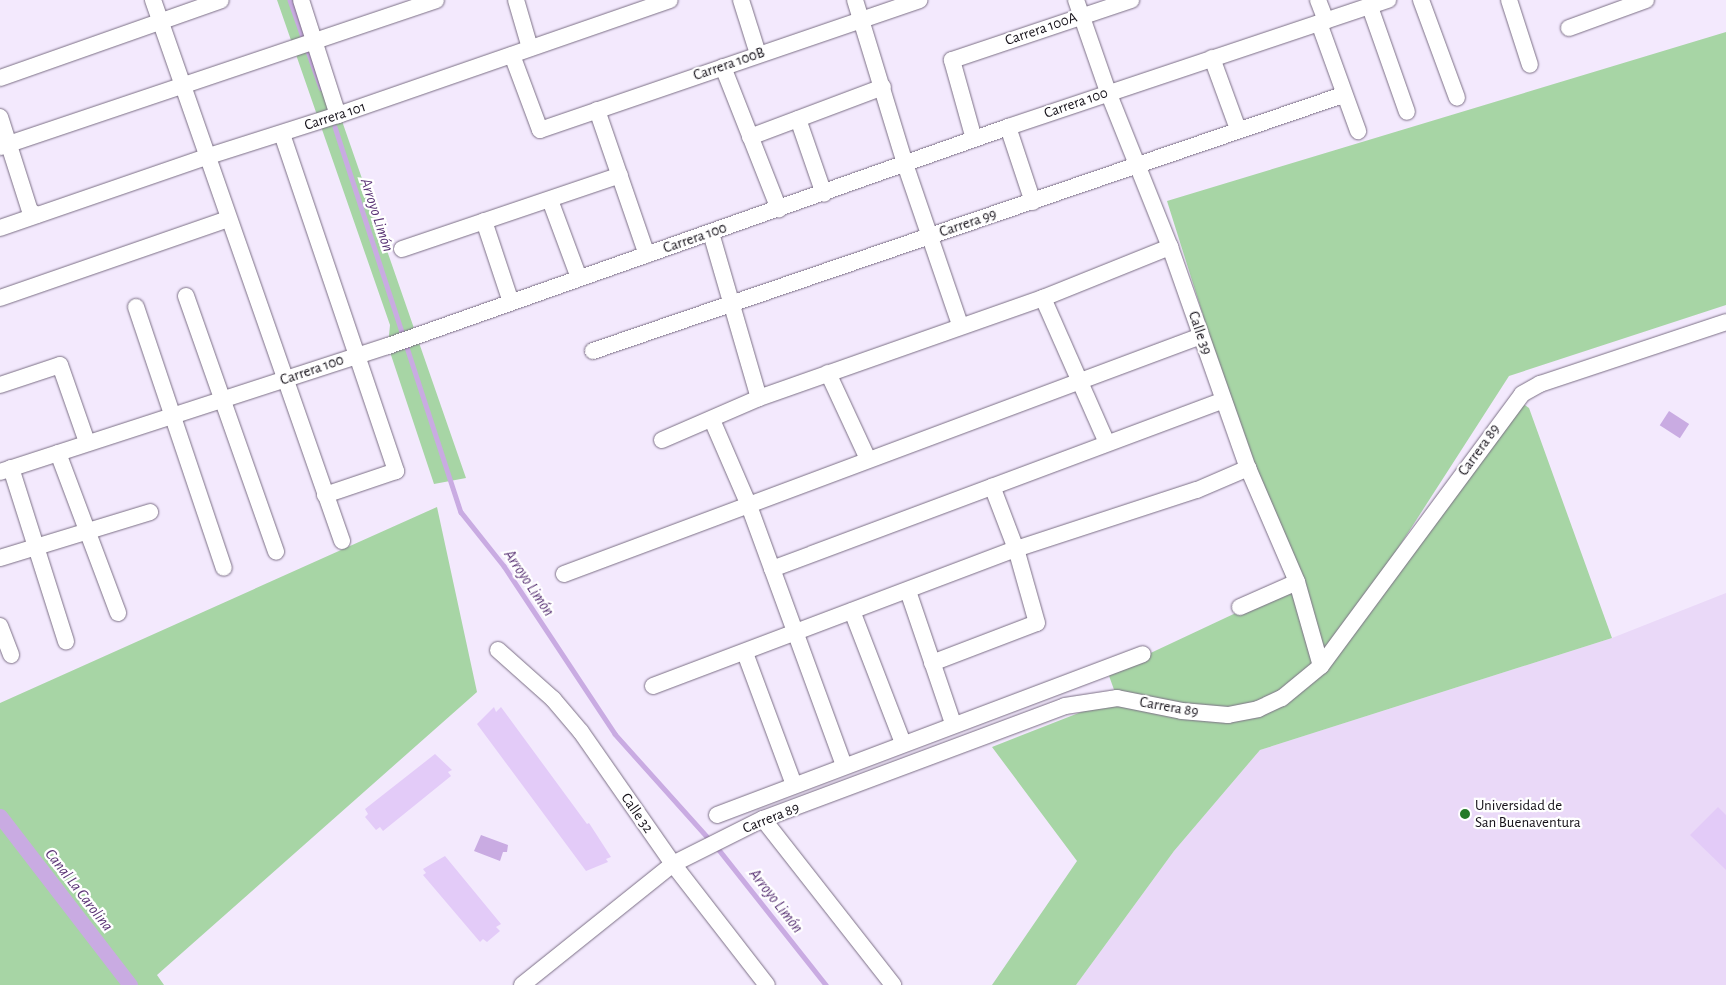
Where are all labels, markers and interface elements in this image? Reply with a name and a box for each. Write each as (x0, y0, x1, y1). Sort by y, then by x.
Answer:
street label: Carrera 100A (1003, 8, 1079, 50)
street label: Carrera 100B (691, 43, 767, 85)
street label: Carrera 100 (1042, 84, 1110, 122)
street label: Carrera 101 (302, 98, 368, 134)
water label: Arroyo Limón (356, 176, 398, 254)
street label: Carrera 99 (937, 205, 999, 241)
street label: Carrera 100 (661, 219, 729, 257)
street label: Calle 39 (1184, 309, 1216, 357)
street label: Carrera 100 (278, 351, 346, 389)
street label: Carrera 89 (1454, 421, 1504, 479)
water label: Arroyo Limón (500, 546, 558, 620)
street label: Carrera 89 (1138, 693, 1200, 721)
street label: Calle 32 (617, 790, 657, 836)
place label: Universidad de San Buenaventura (1475, 796, 1581, 831)
street label: Carrera 89 (740, 799, 802, 837)
marker: Universidad de San Buenaventura (1459, 808, 1471, 820)
water label: Canal La Carolina (41, 845, 117, 935)
water label: Arroyo Limón (745, 865, 807, 937)

